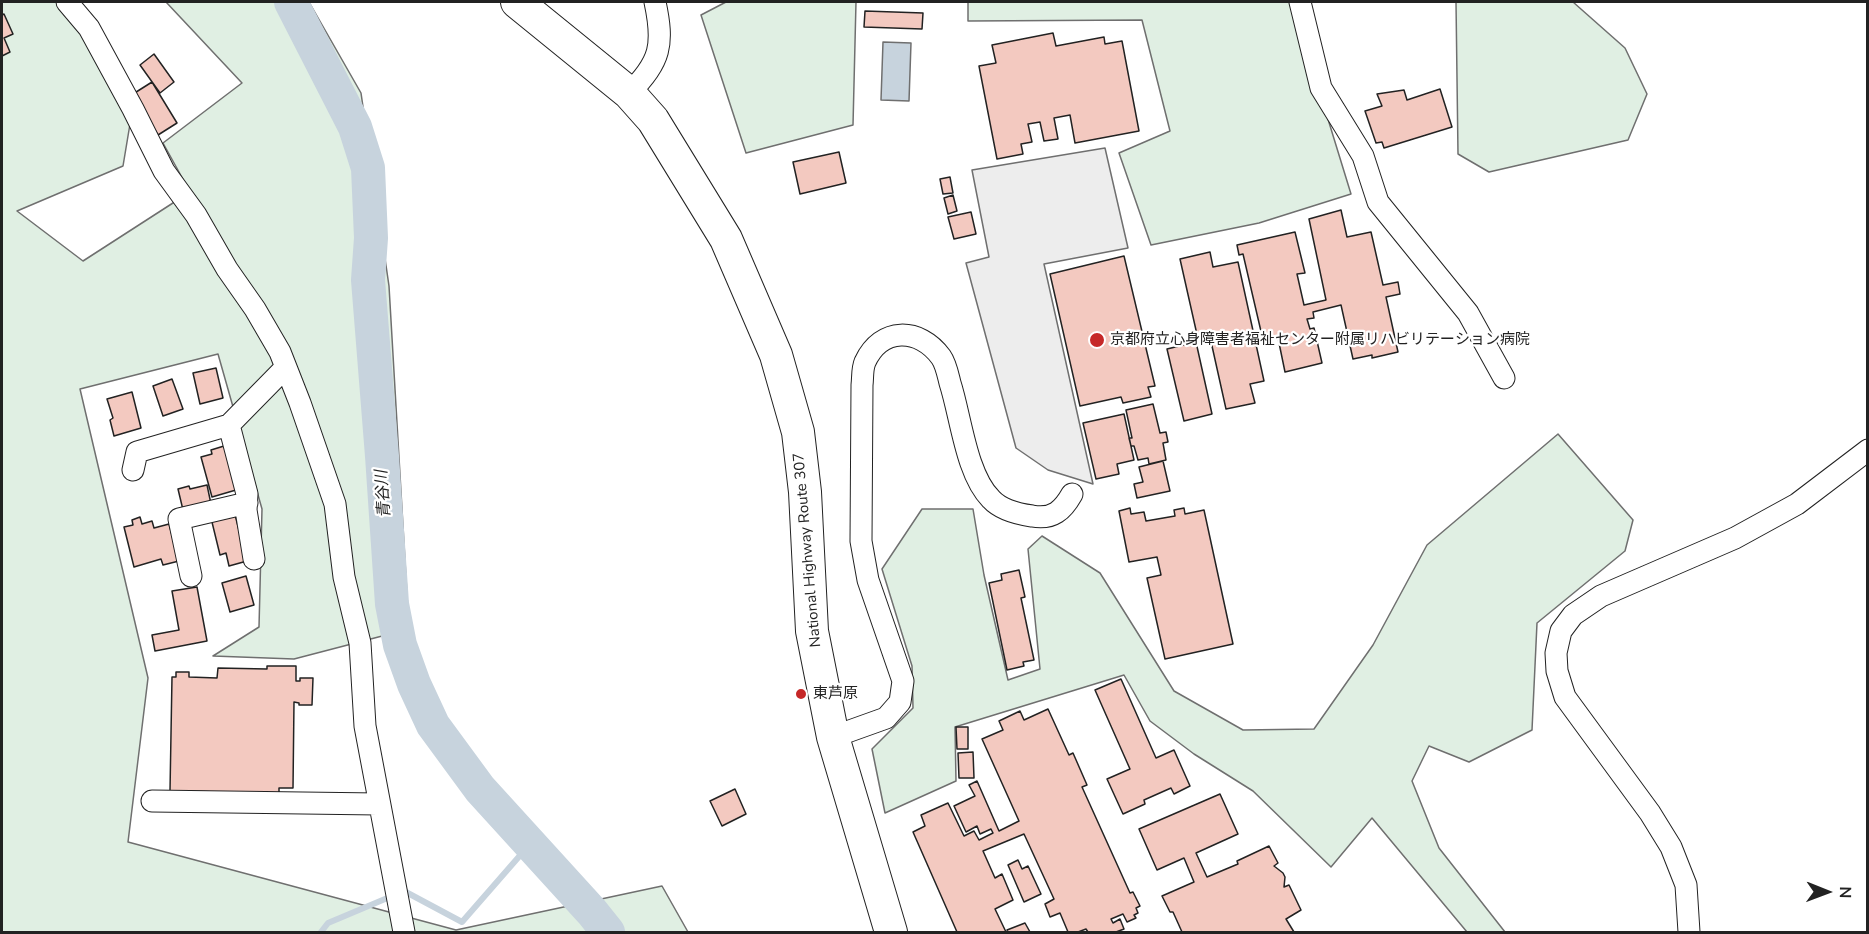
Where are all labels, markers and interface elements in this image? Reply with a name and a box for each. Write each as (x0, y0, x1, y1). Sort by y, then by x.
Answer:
marker: 京都府立心身障害者福祉センター附属リハビリテーション病院 (1088, 331, 1106, 349)
place label: 京都府立心身障害者福祉センター附属リハビリテーション病院 (1110, 331, 1530, 349)
street label: National Highway Route 307 (791, 452, 825, 648)
water label: 青谷川 (373, 469, 395, 519)
place label: 東芦原 (813, 685, 858, 703)
marker: 東芦原 (794, 687, 808, 701)
north arrow (1797, 862, 1857, 922)
text: N (1834, 886, 1856, 898)

